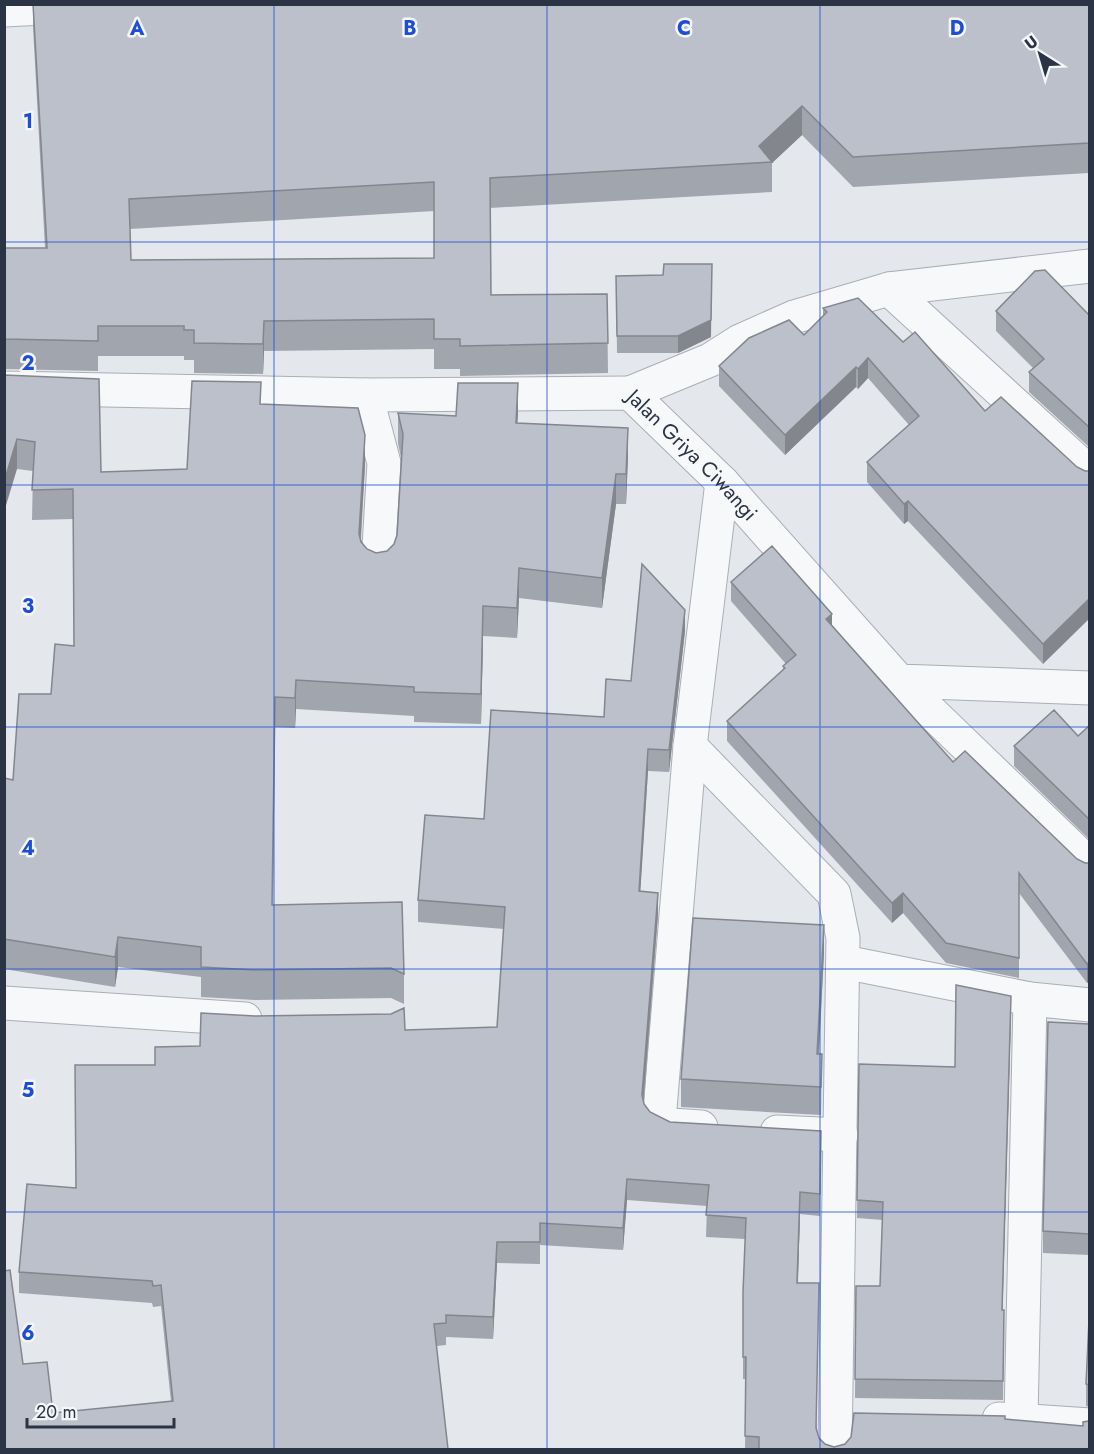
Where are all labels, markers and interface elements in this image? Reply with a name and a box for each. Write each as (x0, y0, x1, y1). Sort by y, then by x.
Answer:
text: A (129, 14, 145, 43)
text: B (403, 14, 417, 43)
text: C (677, 14, 691, 43)
text: D (950, 14, 964, 43)
north arrow (1010, 24, 1070, 84)
text: U (1020, 30, 1043, 55)
text: 1 (23, 107, 33, 136)
text: 2 (21, 349, 35, 378)
street label: Jalan Griya Ciwangi (618, 380, 765, 527)
text: 3 (22, 592, 34, 621)
text: 4 (21, 834, 35, 863)
text: 5 (22, 1076, 35, 1105)
text: 6 (21, 1319, 35, 1348)
scale bar (27, 1391, 174, 1429)
text: 20 m (36, 1399, 76, 1425)

